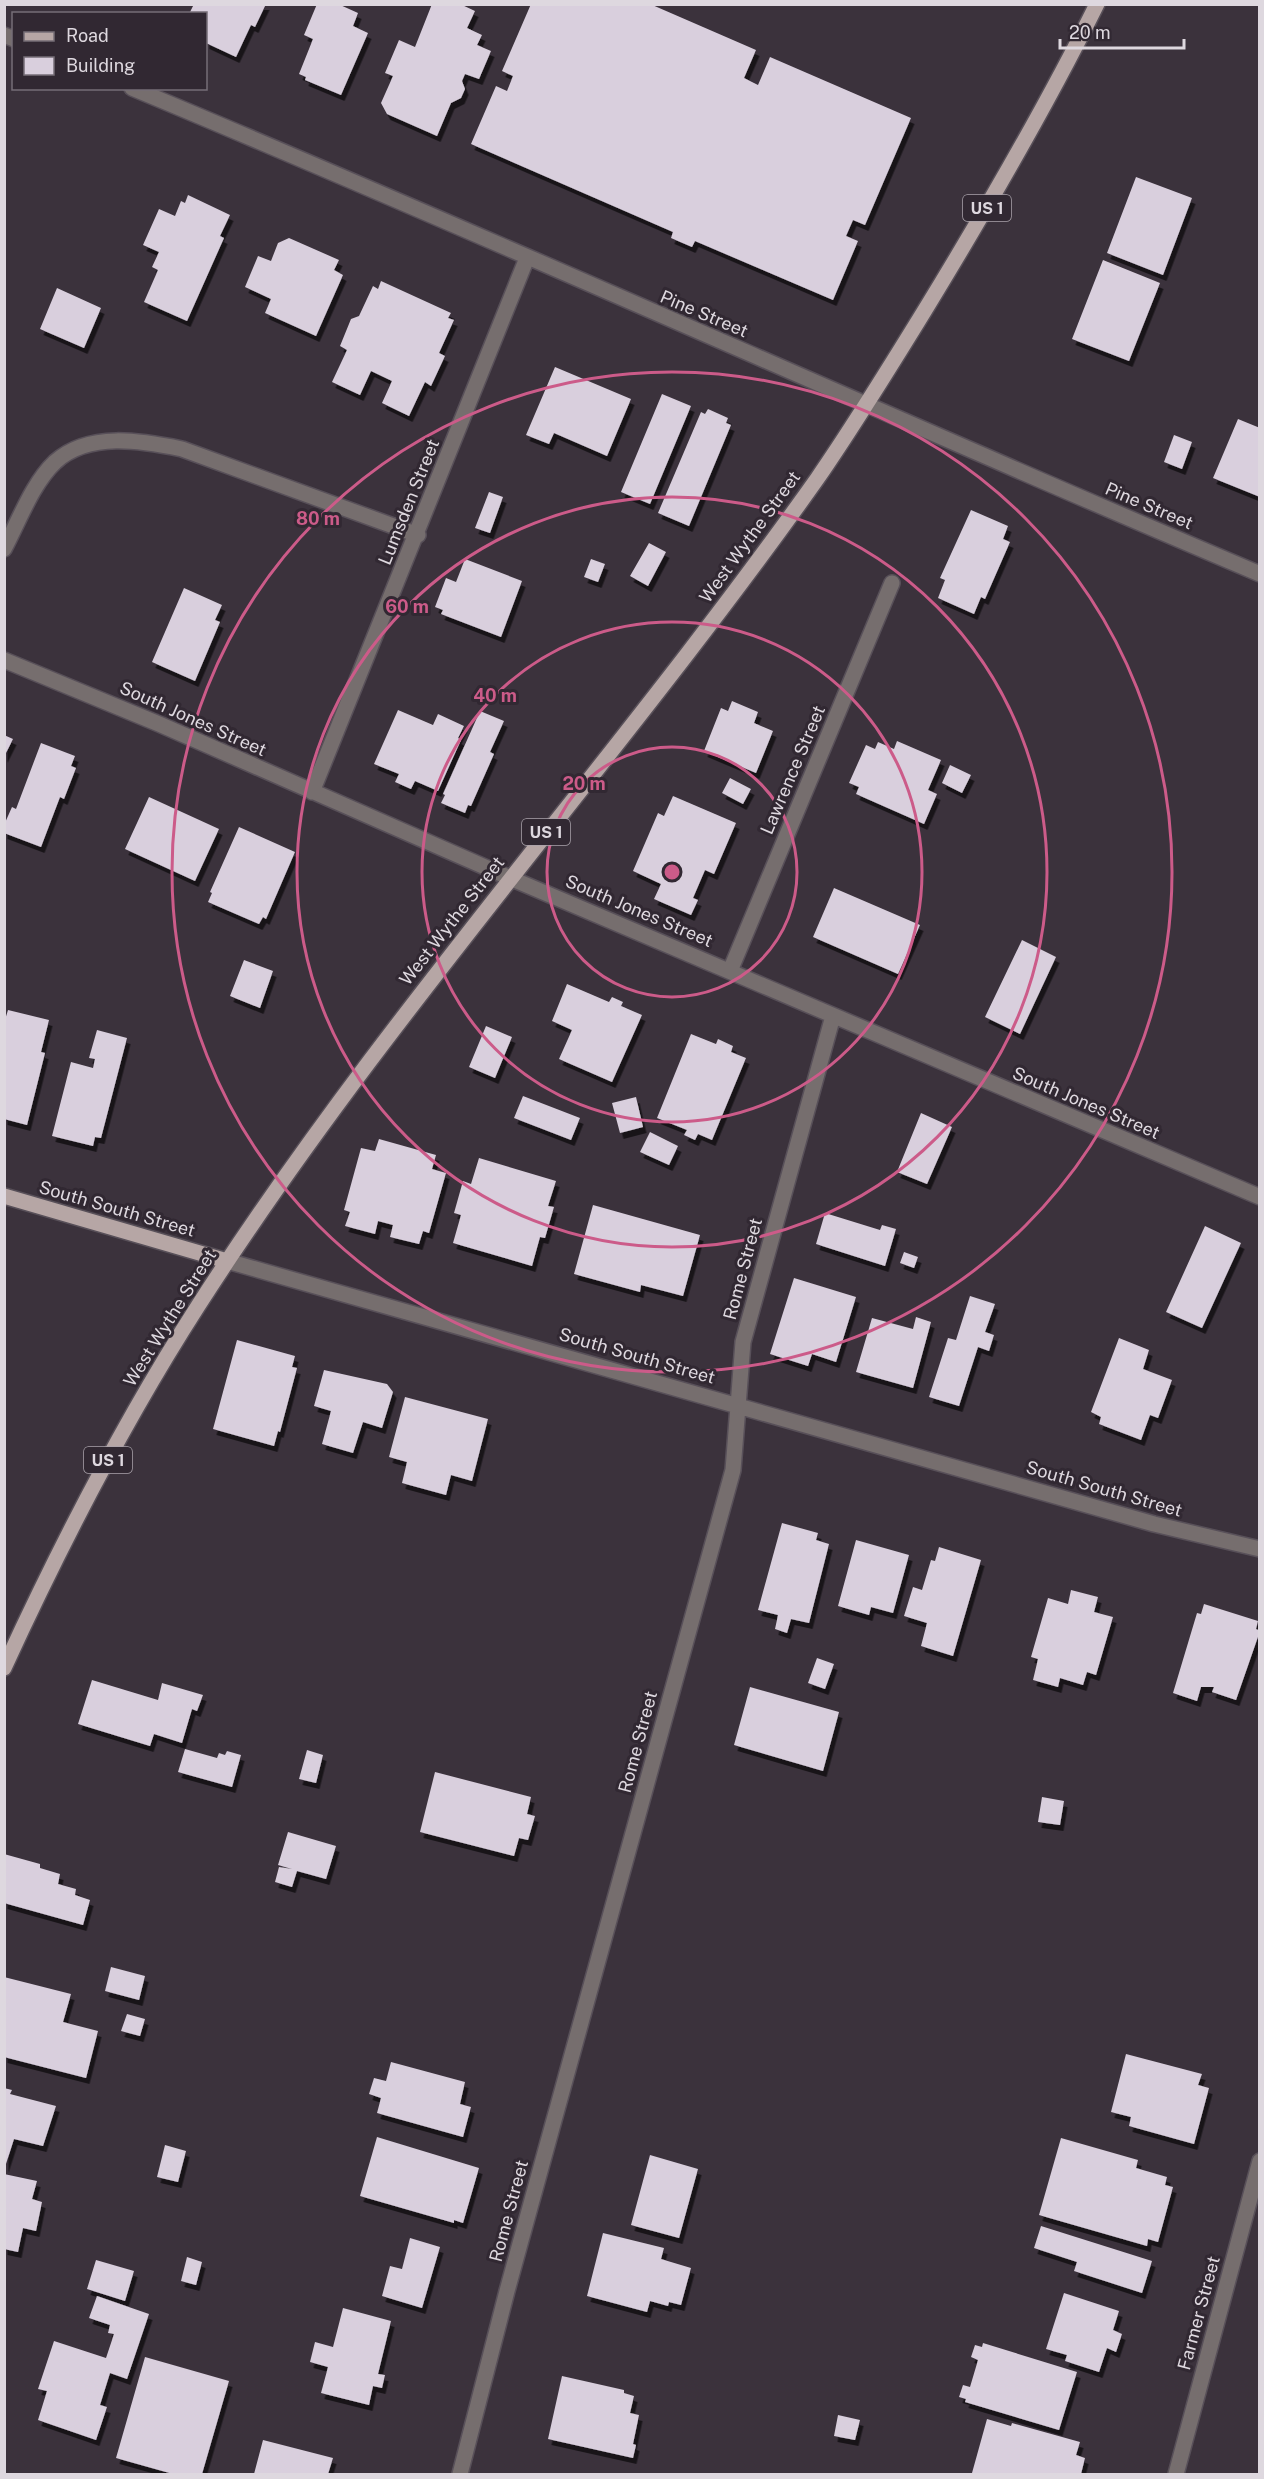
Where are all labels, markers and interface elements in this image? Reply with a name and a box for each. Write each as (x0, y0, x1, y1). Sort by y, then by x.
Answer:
legend (12, 12, 207, 90)
scale bar (1060, 12, 1184, 50)
text: 20 m (1069, 22, 1111, 43)
text: Road (66, 25, 109, 46)
text: Building (66, 55, 135, 76)
road number: US 1 (963, 195, 1011, 221)
street label: Pine Street (657, 286, 751, 341)
street label: Lumsden Street (374, 436, 443, 568)
street label: West Wythe Street (695, 467, 804, 607)
street label: Pine Street (1102, 478, 1196, 533)
text: 80 m (296, 508, 340, 529)
text: 60 m (385, 596, 429, 617)
street label: South Jones Street (117, 677, 270, 760)
text: 40 m (473, 685, 517, 706)
street label: Lawrence Street (756, 702, 829, 837)
text: 20 m (562, 773, 606, 794)
road number: US 1 (522, 819, 570, 845)
street label: West Wythe Street (395, 852, 508, 989)
centre of rings (662, 862, 682, 882)
street label: South Jones Street (562, 870, 716, 951)
street label: South Jones Street (1009, 1062, 1163, 1143)
street label: South South Street (37, 1176, 198, 1241)
street label: Rome Street (719, 1216, 766, 1322)
street label: West Wythe Street (119, 1245, 220, 1390)
street label: South South Street (557, 1323, 718, 1388)
road number: US 1 (84, 1447, 132, 1473)
street label: South South Street (1024, 1456, 1185, 1521)
street label: Rome Street (614, 1689, 661, 1795)
street label: Rome Street (485, 2158, 532, 2264)
street label: Farmer Street (1173, 2254, 1224, 2372)

